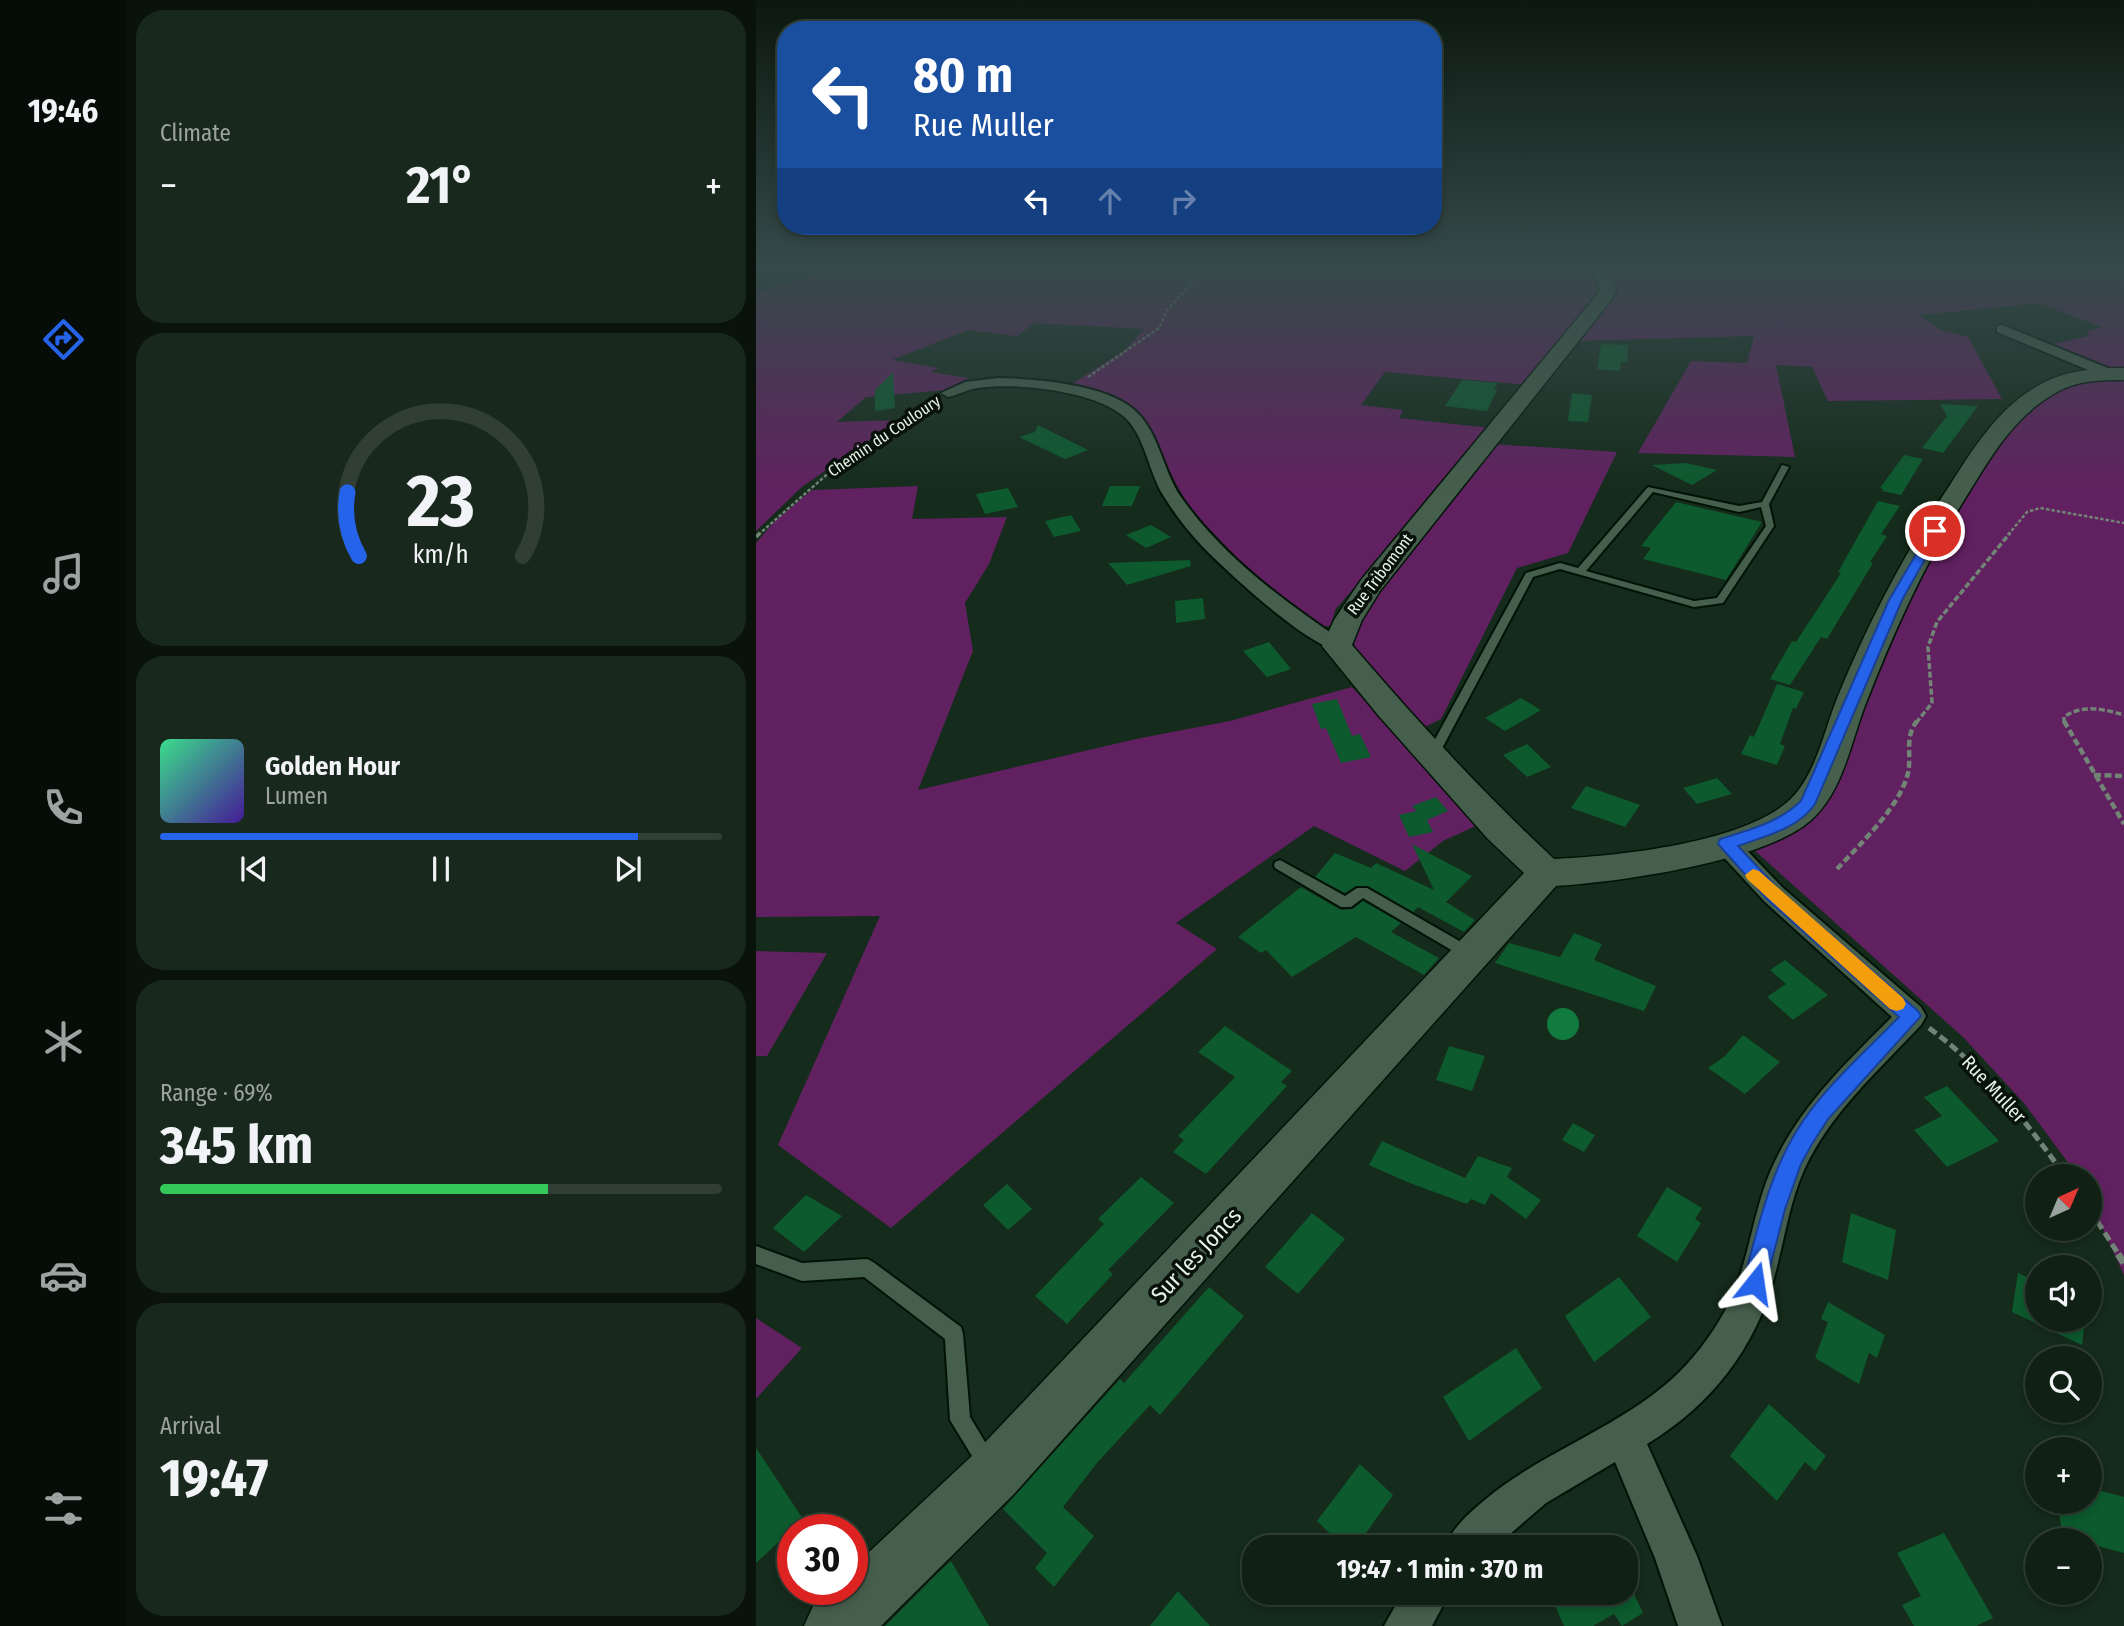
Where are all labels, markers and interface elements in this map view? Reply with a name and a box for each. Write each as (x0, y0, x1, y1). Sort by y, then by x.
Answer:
text: 80 m (913, 46, 1013, 105)
icon: left (798, 49, 889, 140)
text: 19:46 (28, 92, 98, 130)
text: Rue Muller (913, 106, 1054, 144)
text: Climate (160, 119, 231, 147)
text: 21° (406, 154, 476, 217)
text: − (160, 163, 177, 209)
text: + (705, 163, 722, 209)
icon: left (1018, 182, 1056, 220)
icon: ahead (1091, 182, 1129, 220)
icon: right (1164, 182, 1202, 220)
icon: directions (39, 315, 88, 364)
street label: Chemin du Couloury (824, 391, 945, 481)
text: 23 (406, 458, 475, 545)
pin (1905, 501, 1965, 561)
icon: arrive (1916, 512, 1954, 550)
street label: Rue Tribomont (1343, 529, 1417, 618)
text: km/h (413, 540, 469, 570)
icon: music (39, 549, 88, 598)
text: Golden Hour (265, 751, 400, 782)
text: Lumen (265, 782, 328, 810)
icon: phone (39, 783, 88, 832)
icon: previous (235, 850, 273, 888)
icon: pause (422, 850, 460, 888)
icon: next (609, 850, 647, 888)
icon: climate (39, 1017, 88, 1066)
street label: Rue Muller (1957, 1051, 2031, 1128)
text: Range · 69% (160, 1079, 273, 1107)
text: 345 km (160, 1114, 313, 1177)
north arrow (2025, 1164, 2102, 1241)
map controls (2025, 1164, 2102, 1605)
street label: Sur les Joncs (1145, 1202, 1247, 1308)
position arrow (1718, 1246, 1792, 1320)
icon: car (39, 1251, 88, 1300)
button: sound (2025, 1255, 2102, 1332)
button: search (2025, 1346, 2102, 1423)
text: Arrival (160, 1412, 221, 1440)
button: + (2025, 1437, 2102, 1514)
text: 19:47 (160, 1447, 268, 1510)
icon: filters (39, 1484, 88, 1533)
speed limit sign: 30 (777, 1514, 868, 1605)
button: − (2025, 1528, 2102, 1605)
text: 19:47 · 1 min · 370 m (1337, 1554, 1543, 1585)

